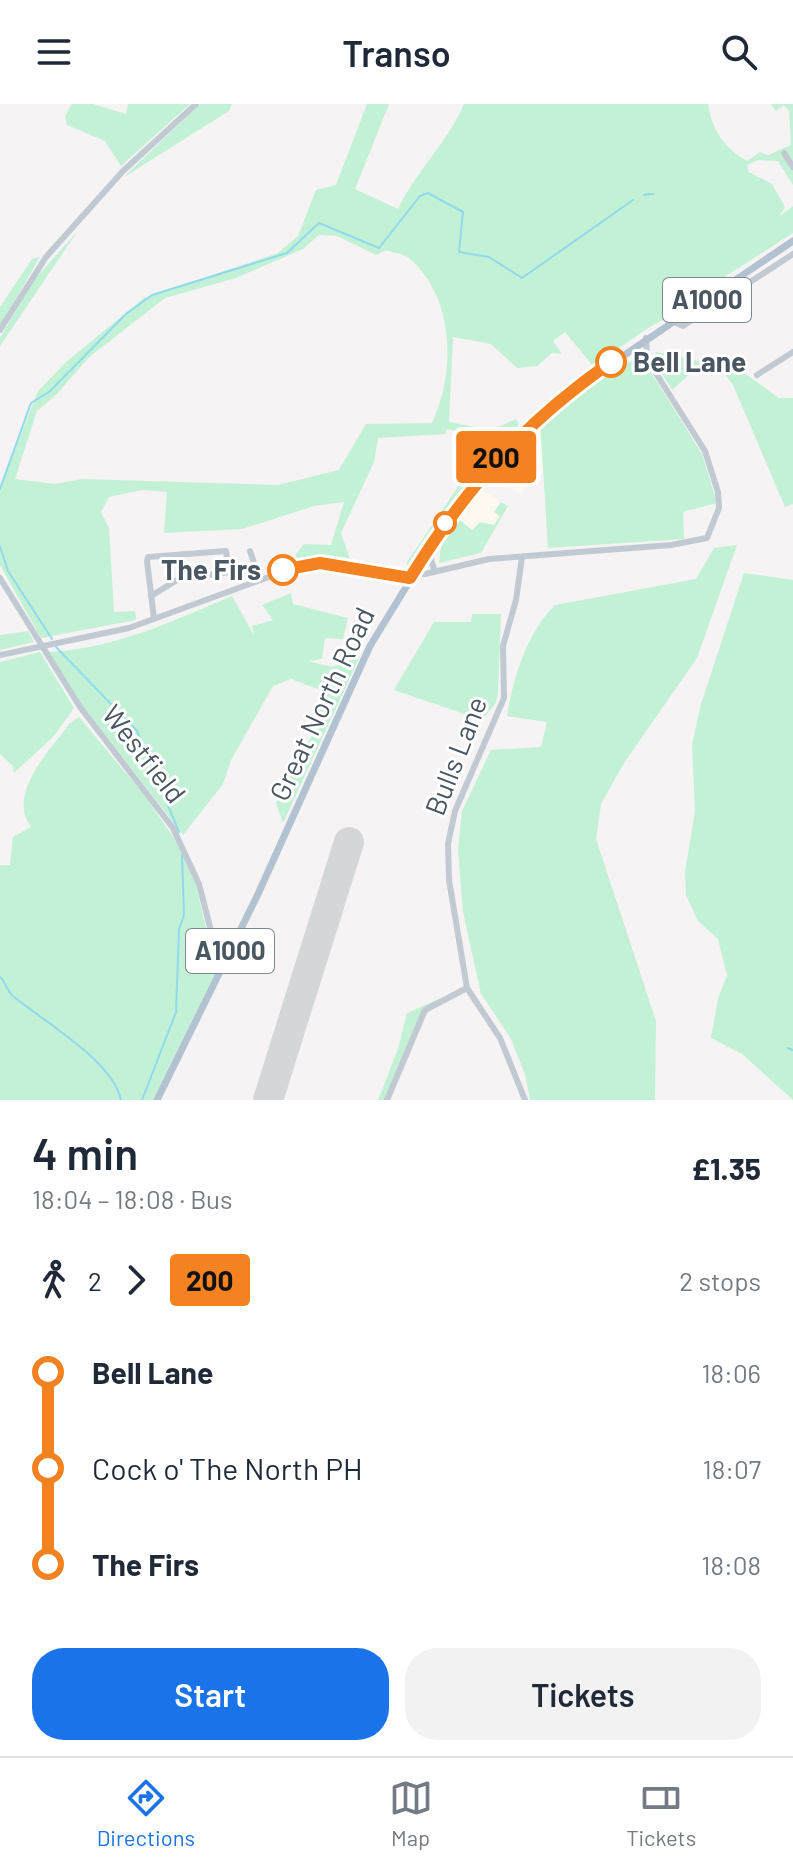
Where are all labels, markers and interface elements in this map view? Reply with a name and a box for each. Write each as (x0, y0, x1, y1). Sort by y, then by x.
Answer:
icon: menu (32, 30, 76, 74)
icon: search (717, 30, 761, 74)
text: Transo (342, 31, 451, 74)
road number: A1000 (663, 278, 751, 322)
place label: Bell Lane (633, 344, 746, 378)
marker: Bell Lane (596, 347, 626, 377)
line badge: 200 (450, 431, 542, 483)
text: 200 (472, 440, 520, 474)
unlabelled marker (434, 512, 456, 534)
place label: The Firs (161, 552, 261, 586)
marker: The Firs (268, 555, 298, 585)
street label: Great North Road (261, 601, 381, 806)
street label: Bulls Lane (417, 692, 493, 820)
street label: Westfield (96, 697, 194, 809)
road number: A1000 (186, 929, 274, 973)
text: 4 min (32, 1126, 138, 1179)
text: £1.35 (692, 1150, 761, 1186)
text: 18:04 – 18:08 · Bus (32, 1183, 233, 1214)
icon: walk (32, 1258, 76, 1302)
icon: forward (114, 1258, 158, 1302)
text: 200 (186, 1263, 234, 1297)
text: 2 (88, 1265, 102, 1296)
text: 2 stops (679, 1265, 761, 1296)
text: Bell Lane (92, 1354, 213, 1390)
text: 18:06 (701, 1357, 761, 1388)
text: Cock o' The North PH (92, 1450, 363, 1486)
text: 18:07 (703, 1453, 761, 1484)
text: The Firs (92, 1546, 199, 1582)
text: 18:08 (701, 1549, 761, 1580)
button: Start (32, 1648, 389, 1740)
button: Tickets (405, 1648, 761, 1740)
tab: Directions (97, 1776, 195, 1850)
tab: Map (389, 1776, 433, 1850)
tab: Tickets (626, 1776, 696, 1850)

